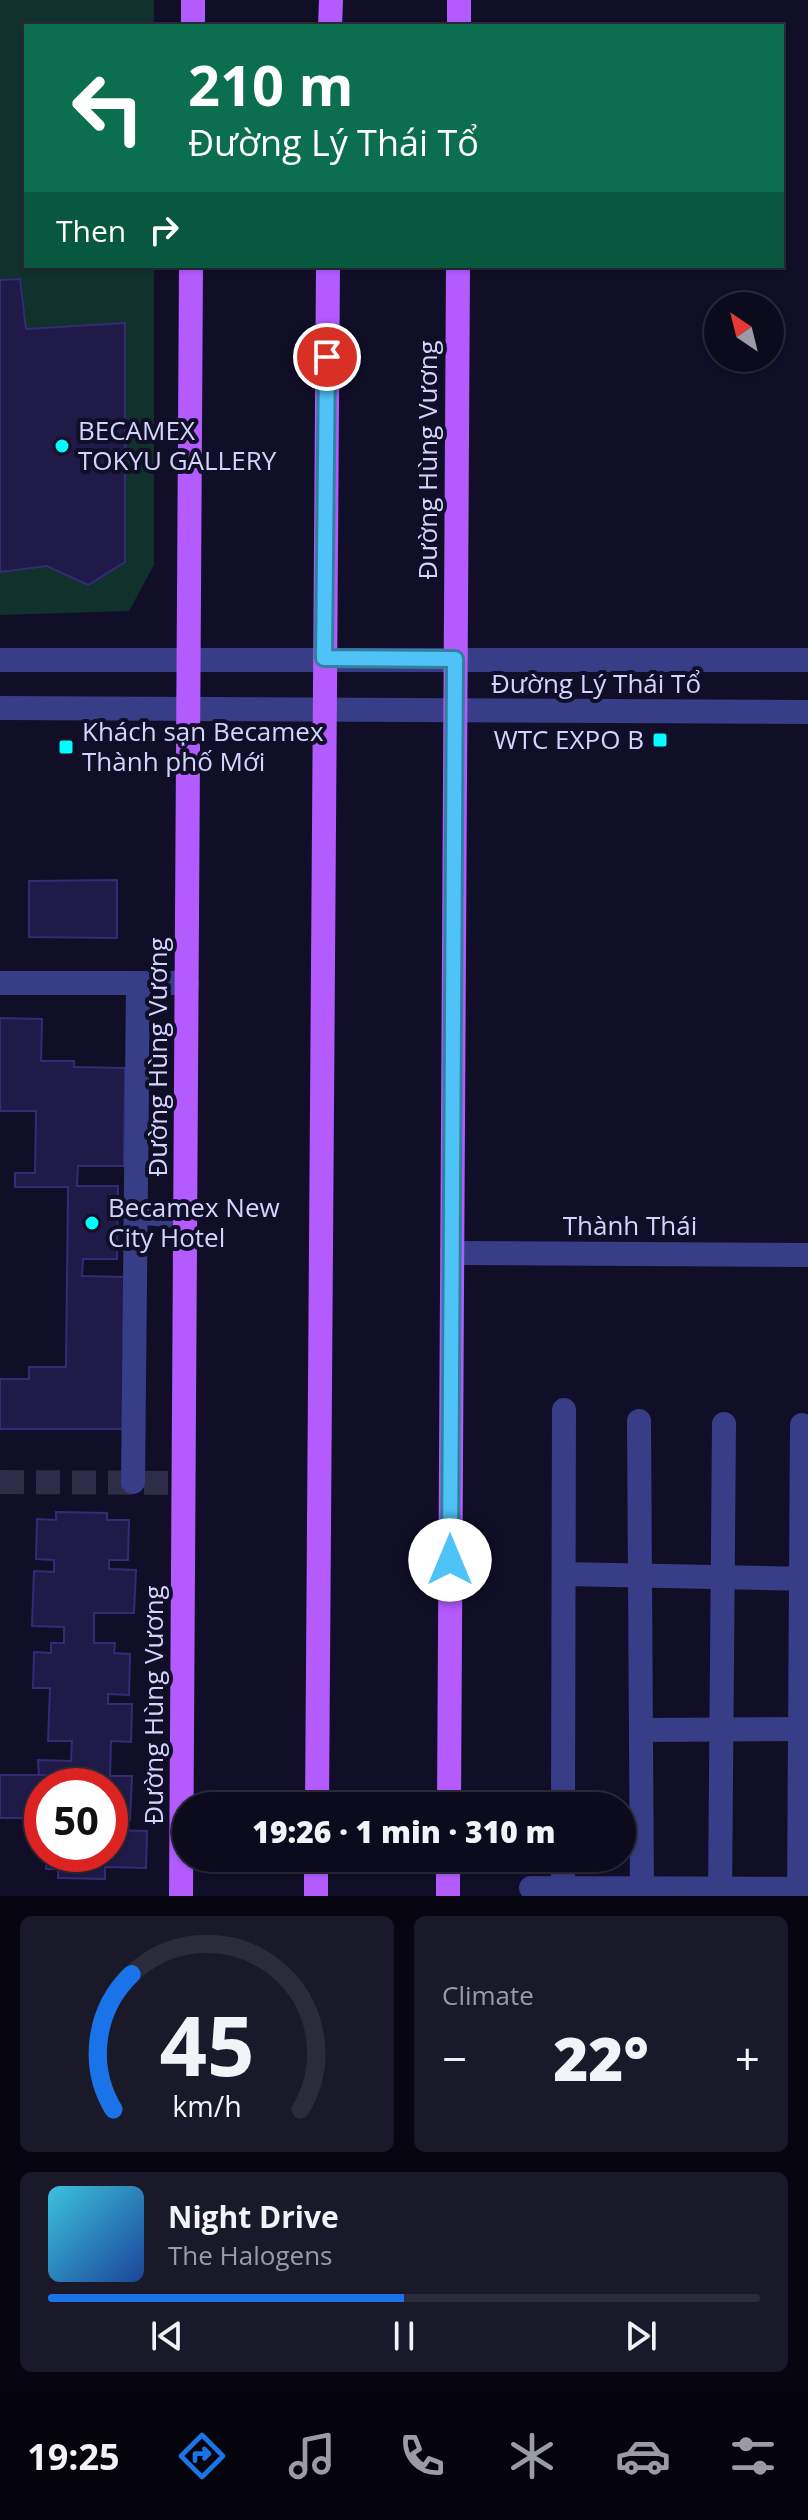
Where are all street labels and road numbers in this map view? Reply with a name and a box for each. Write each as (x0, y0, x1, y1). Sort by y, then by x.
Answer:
street label: Đường Hùng Vương (409, 340, 445, 580)
street label: Đường Lý Thái Tổ (491, 665, 701, 701)
street label: Đường Hùng Vương (139, 937, 175, 1177)
street label: Thành Thái (563, 1207, 697, 1243)
street label: Đường Hùng Vương (135, 1585, 171, 1825)

